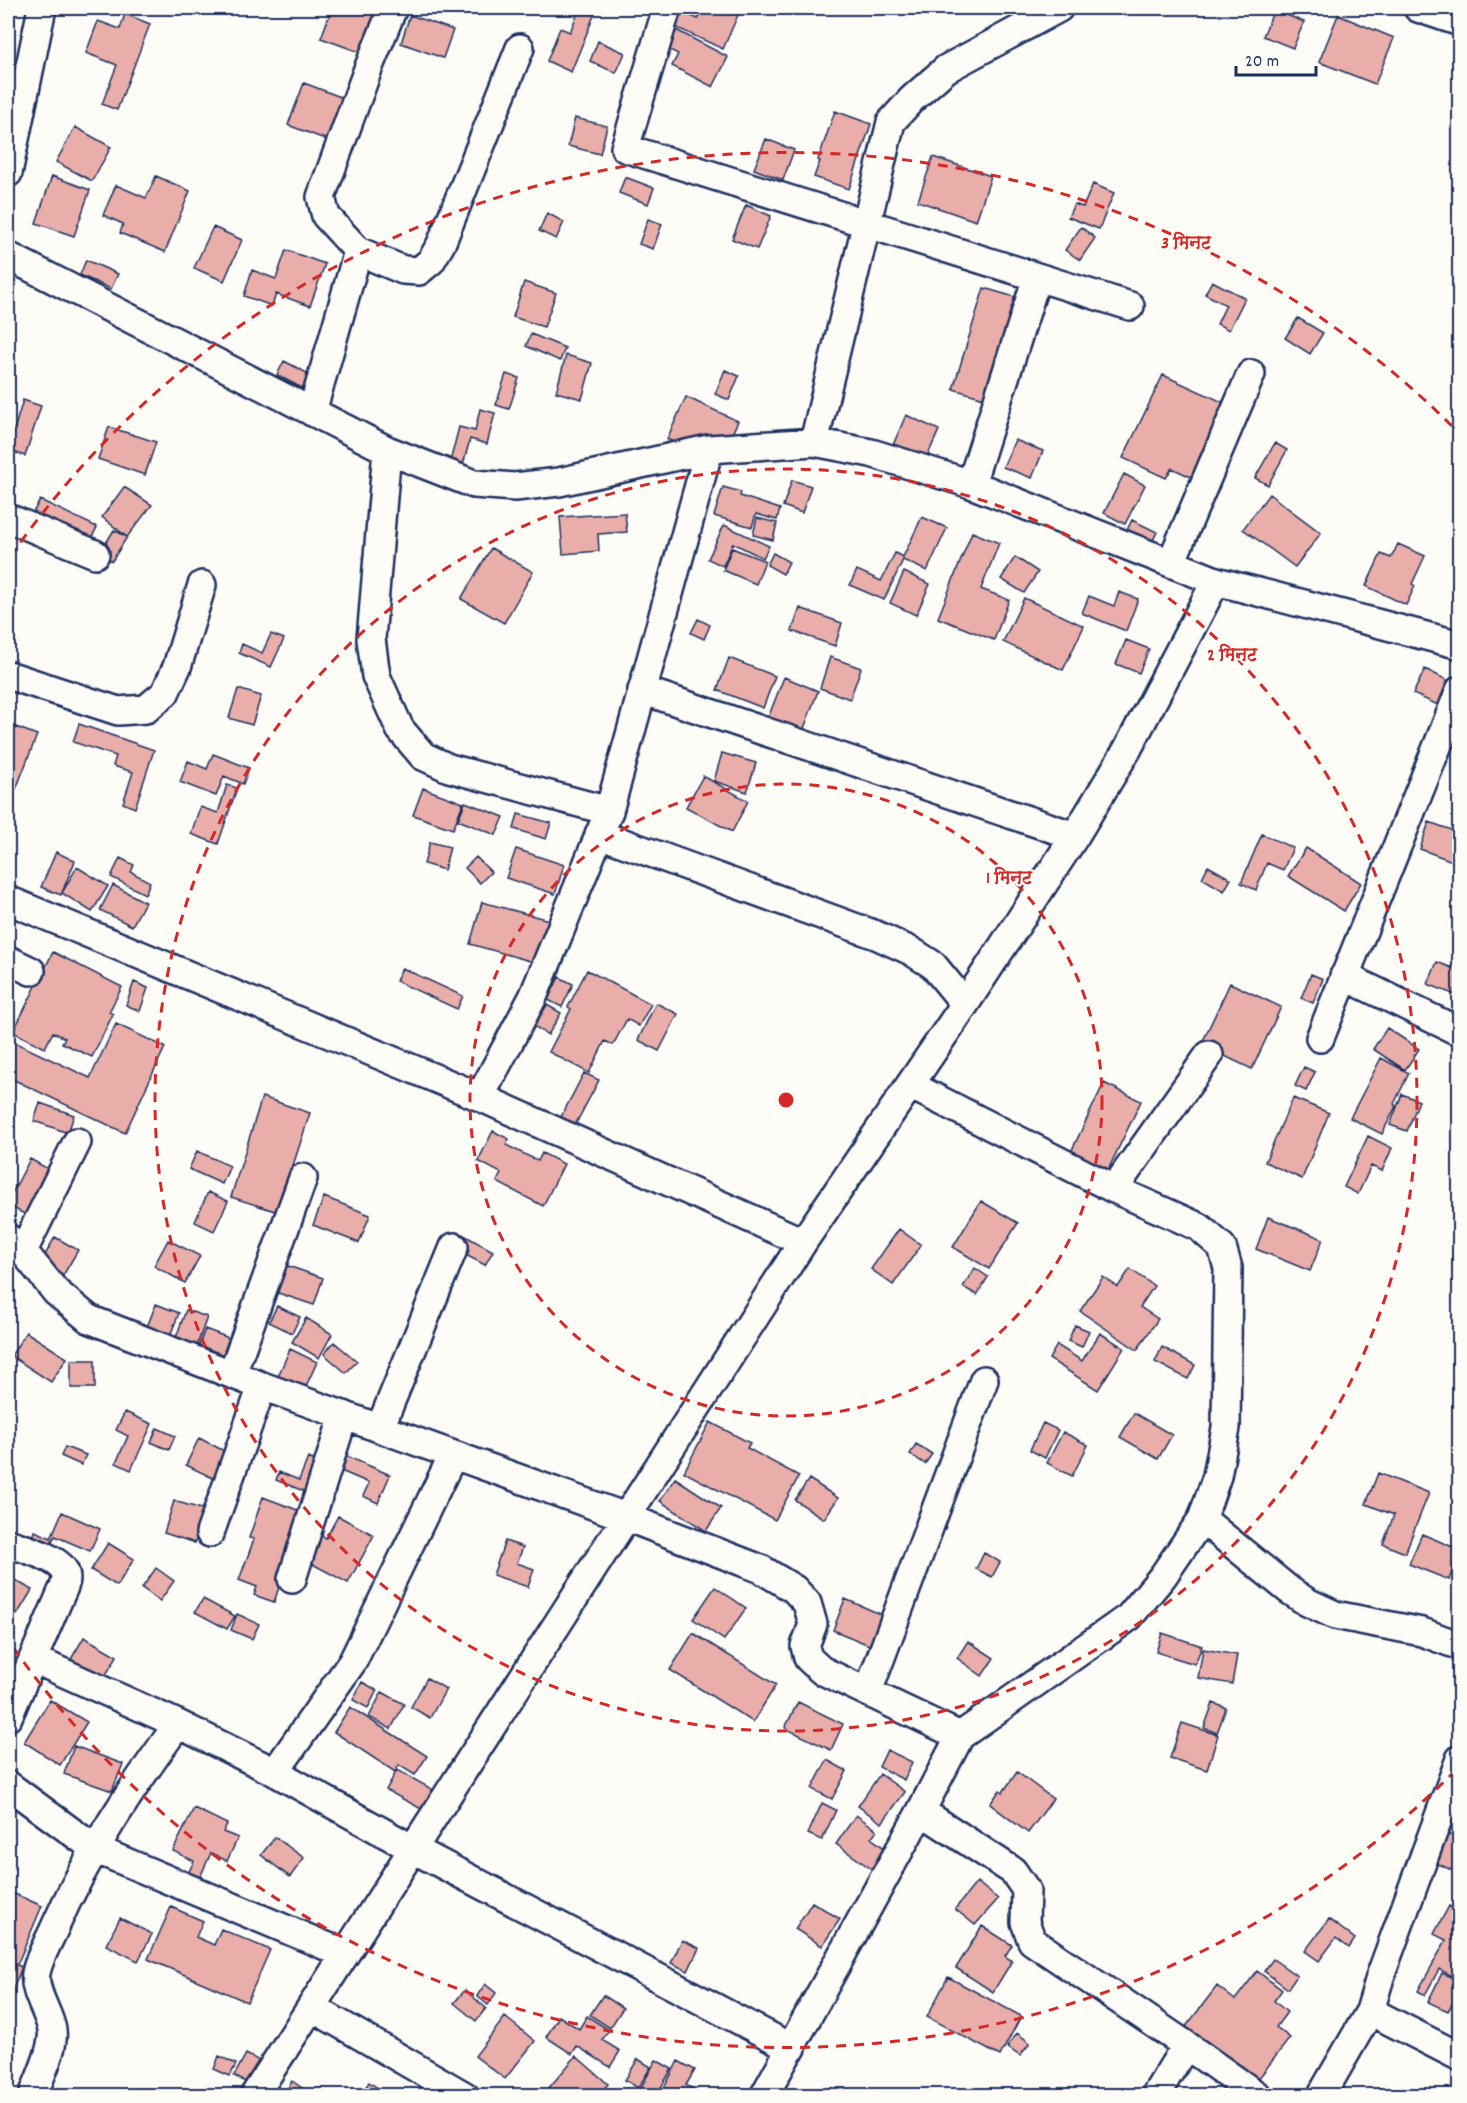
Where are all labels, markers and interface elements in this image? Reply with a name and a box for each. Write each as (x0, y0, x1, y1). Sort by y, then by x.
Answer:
scale bar (1236, 39, 1316, 77)
text: 20 m (1245, 50, 1279, 75)
text: 3 मिनट (1161, 231, 1212, 257)
text: 2 मिनट (1207, 643, 1258, 669)
text: 1 मिनट (986, 866, 1033, 892)
centre of rings (776, 1090, 796, 1110)

